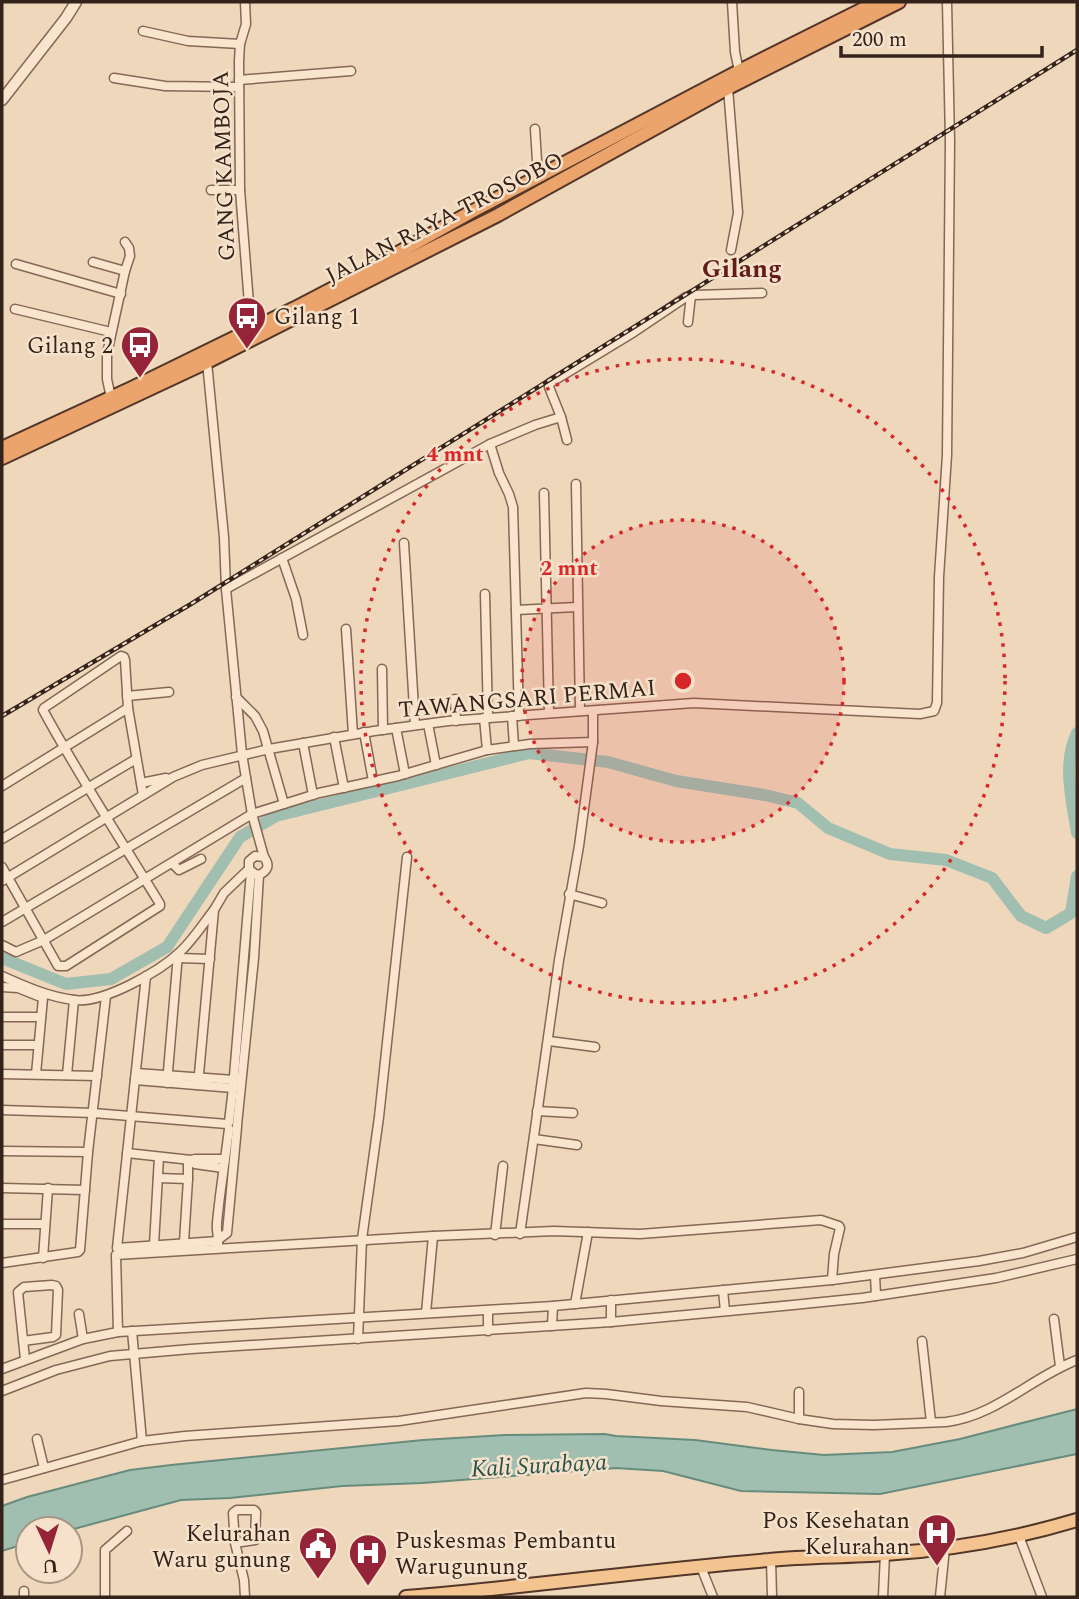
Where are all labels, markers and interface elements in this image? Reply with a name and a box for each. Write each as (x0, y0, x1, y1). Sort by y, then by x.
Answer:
scale bar (841, 14, 1042, 58)
text: 200 m (852, 24, 907, 56)
street label: GANG KAMBOJA (204, 70, 245, 262)
street label: JALAN RAYA TROSOBO (320, 143, 570, 294)
district label: Gilang (702, 249, 782, 289)
bus stop icon: Gilang 1 (226, 295, 268, 350)
place label: Gilang 1 (274, 300, 360, 335)
bus stop icon: Gilang 2 (119, 324, 161, 379)
place label: Gilang 2 (27, 329, 113, 364)
text: 4 mnt (426, 439, 484, 471)
text: 2 mnt (540, 553, 598, 585)
centre of rings (671, 669, 695, 693)
street label: TAWANGSARI PERMAI (397, 671, 657, 728)
water label: Kali Surabaya (470, 1444, 608, 1488)
place label: Pos Kesehatan Kelurahan (762, 1504, 910, 1565)
hospital icon: Pos Kesehatan Kelurahan (916, 1512, 958, 1567)
north arrow (14, 1515, 84, 1585)
place label: Kelurahan Waru gunung (152, 1517, 291, 1578)
place label: Puskesmas Pembantu Warugunung (395, 1524, 616, 1585)
public building icon: Kelurahan Waru gunung (297, 1525, 339, 1580)
hospital icon: Puskesmas Pembantu Warugunung (347, 1532, 389, 1587)
text: U (41, 1550, 59, 1580)

